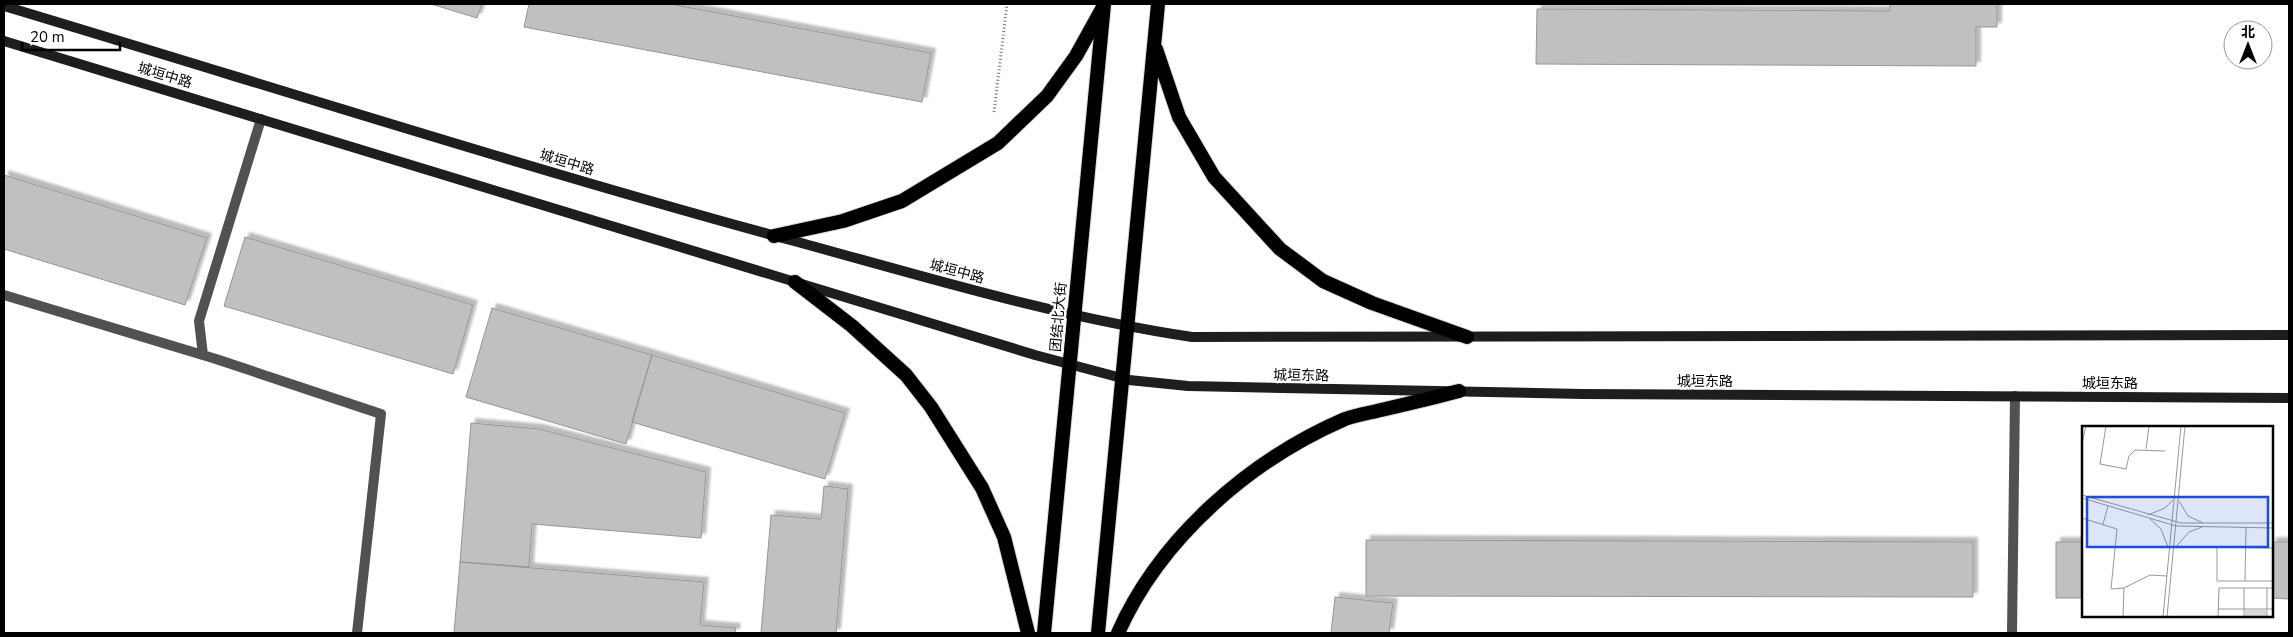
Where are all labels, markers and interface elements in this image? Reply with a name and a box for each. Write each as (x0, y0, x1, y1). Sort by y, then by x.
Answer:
scale bar (22, 20, 120, 52)
north arrow (2223, 20, 2273, 70)
text: 北 (2241, 23, 2255, 42)
text: 20 m (30, 27, 65, 47)
street label: 城垣中路 (135, 58, 194, 93)
street label: 城垣中路 (537, 145, 596, 180)
street label: 城垣中路 (927, 255, 986, 288)
street label: 团结北大街 (1046, 281, 1071, 353)
street label: 城垣东路 (1273, 366, 1329, 385)
street label: 城垣东路 (1677, 372, 1733, 391)
street label: 城垣东路 (2082, 374, 2138, 393)
inset map (2082, 426, 2273, 617)

